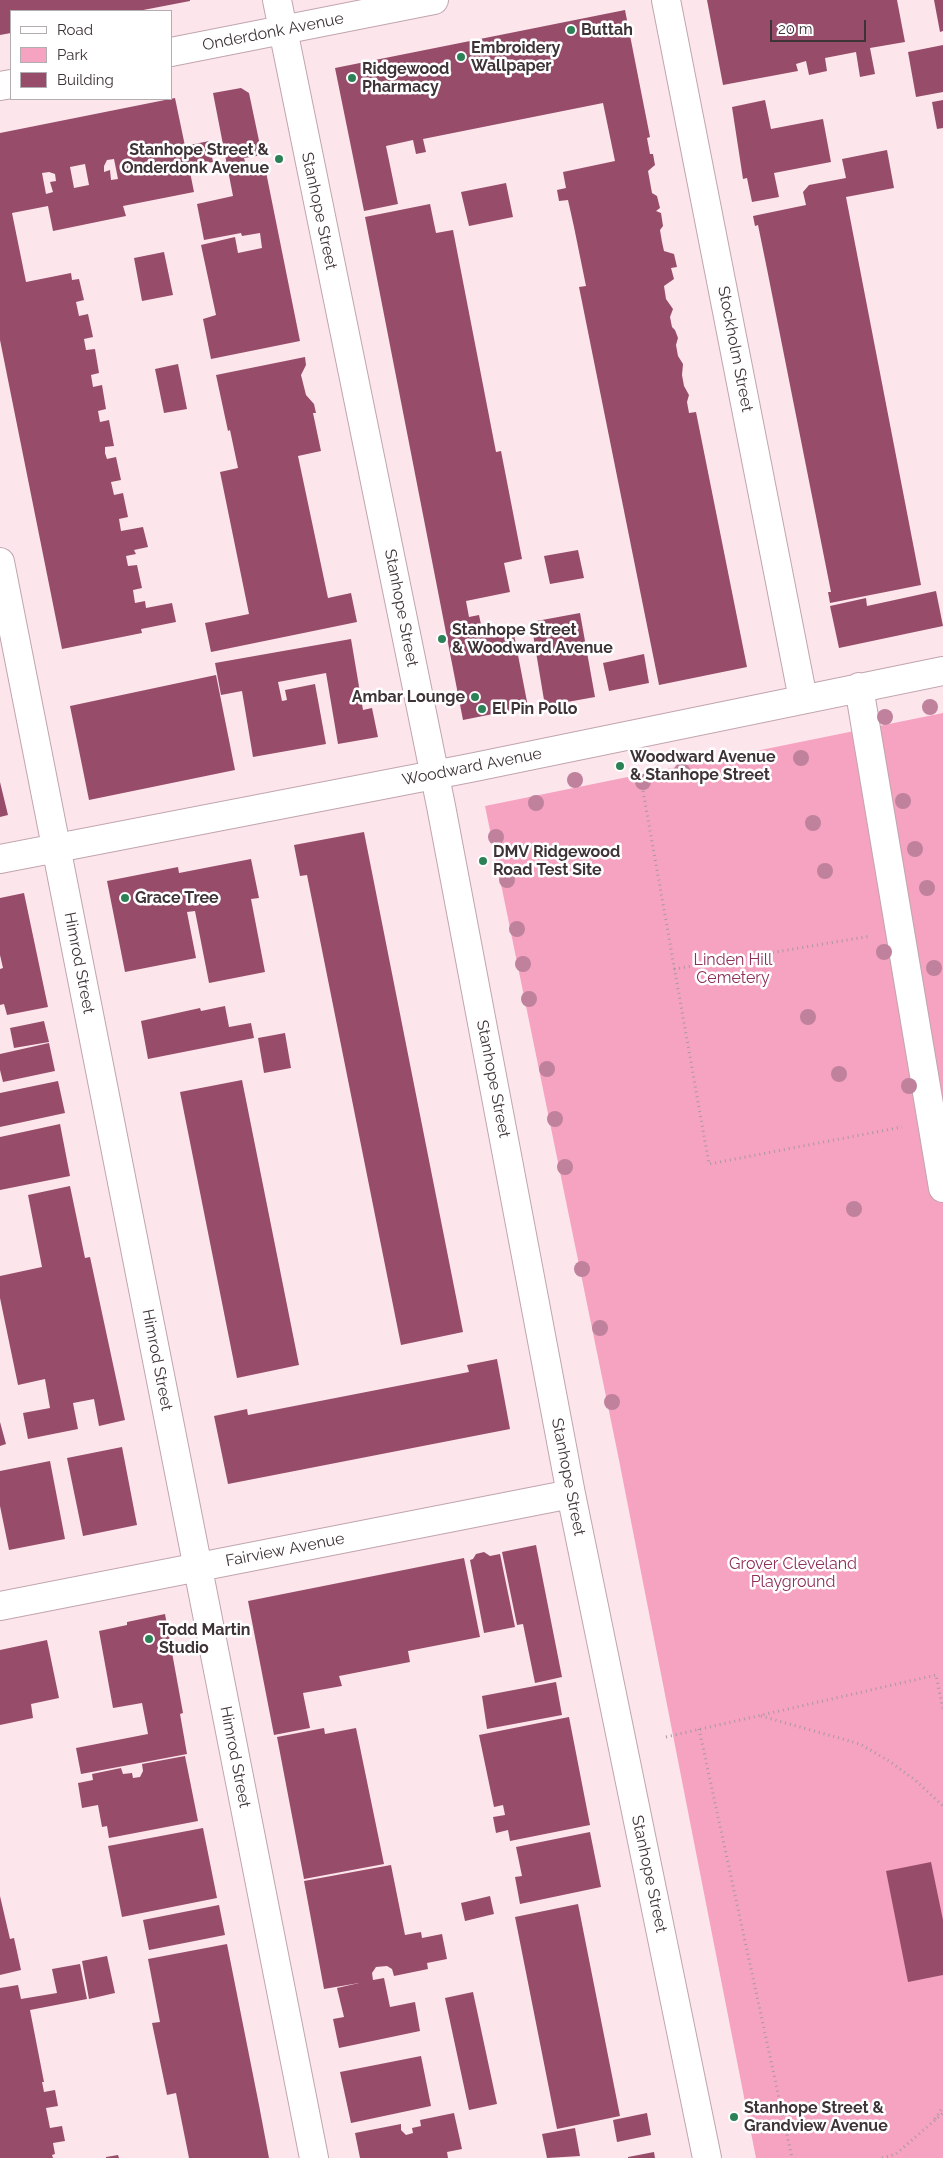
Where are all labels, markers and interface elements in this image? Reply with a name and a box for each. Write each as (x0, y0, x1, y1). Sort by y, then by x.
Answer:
street label: Onderdonk Avenue (201, 9, 345, 55)
legend (10, 10, 172, 100)
scale bar (773, 10, 869, 42)
place label: Buttah (581, 20, 633, 40)
text: 20 m (778, 20, 813, 38)
text: Road (57, 21, 93, 39)
marker: Buttah (565, 24, 577, 36)
place label: Embroidery Wallpaper (471, 38, 560, 76)
text: Park (57, 46, 88, 64)
marker: Embroidery Wallpaper (455, 51, 467, 63)
place label: Ridgewood Pharmacy (362, 59, 449, 97)
text: Building (57, 71, 114, 89)
marker: Ridgewood Pharmacy (346, 72, 358, 84)
place label: Stanhope Street & Onderdonk Avenue (121, 140, 269, 178)
street label: Stanhope Street (297, 151, 341, 271)
marker: Stanhope Street & Onderdonk Avenue (273, 153, 285, 165)
street label: Stockholm Street (713, 284, 757, 414)
street label: Stanhope Street (380, 548, 422, 668)
place label: Stanhope Street & Woodward Avenue (452, 620, 613, 658)
marker: Stanhope Street & Woodward Avenue (436, 633, 448, 645)
place label: Ambar Lounge (352, 687, 465, 707)
marker: Ambar Lounge (469, 691, 481, 703)
place label: El Pin Pollo (492, 699, 577, 719)
marker: El Pin Pollo (476, 703, 488, 715)
street label: Woodward Avenue (401, 744, 543, 790)
place label: Woodward Avenue & Stanhope Street (630, 747, 776, 785)
marker: Woodward Avenue & Stanhope Street (614, 760, 626, 772)
place label: DMV Ridgewood Road Test Site (493, 842, 620, 880)
marker: DMV Ridgewood Road Test Site (477, 855, 489, 867)
place label: Grace Tree (135, 888, 219, 908)
marker: Grace Tree (119, 892, 131, 904)
street label: Himrod Street (60, 910, 98, 1016)
park label: Linden Hill Cemetery (694, 950, 772, 988)
street label: Stanhope Street (472, 1019, 514, 1139)
street label: Himrod Street (138, 1307, 176, 1413)
street label: Stanhope Street (547, 1417, 589, 1537)
street label: Fairview Avenue (224, 1529, 346, 1571)
park label: Grover Cleveland Playground (729, 1554, 857, 1592)
place label: Todd Martin Studio (159, 1620, 251, 1658)
marker: Todd Martin Studio (143, 1633, 155, 1645)
street label: Himrod Street (216, 1704, 254, 1810)
street label: Stanhope Street (627, 1814, 671, 1934)
place label: Stanhope Street & Grandview Avenue (744, 2098, 888, 2136)
marker: Stanhope Street & Grandview Avenue (728, 2111, 740, 2123)

